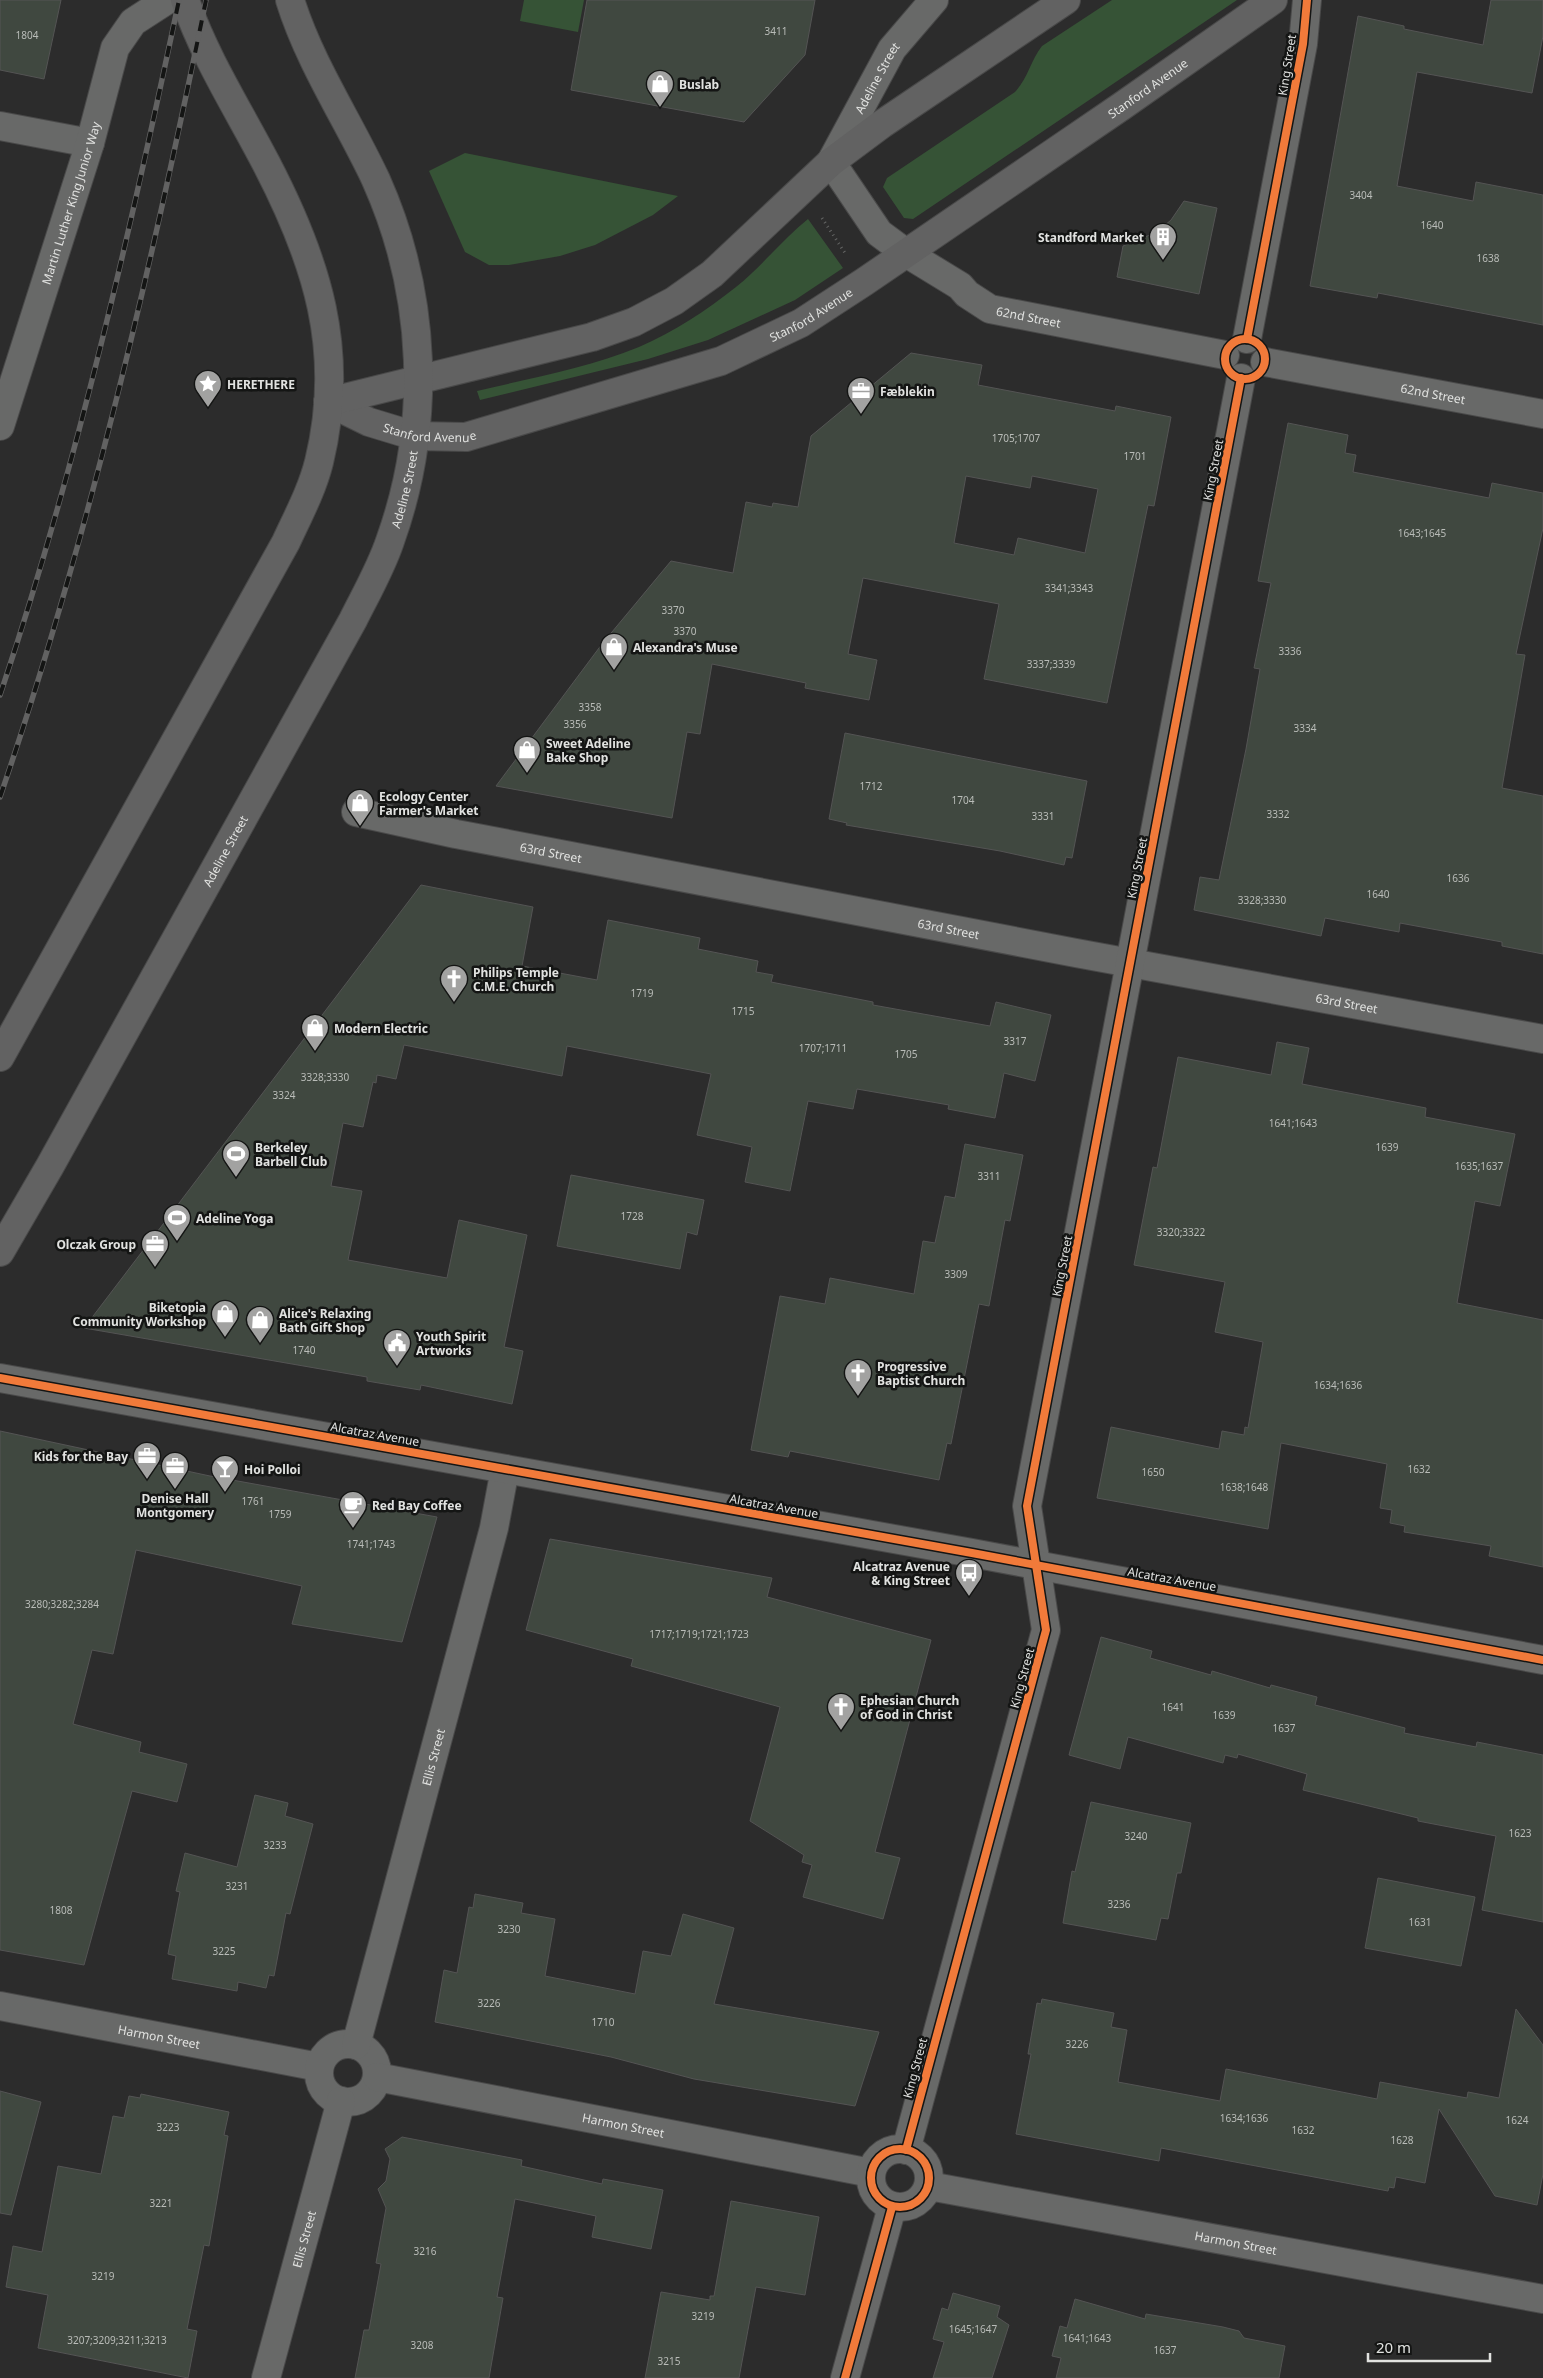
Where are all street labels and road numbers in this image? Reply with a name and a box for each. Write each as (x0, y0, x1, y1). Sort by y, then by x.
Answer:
street label: King Street (1274, 32, 1300, 97)
street label: Adeline Street (850, 38, 903, 116)
street label: Stanford Avenue (1104, 54, 1191, 122)
street label: Martin Luther King Junior Way (37, 119, 104, 286)
street label: Stanford Avenue (766, 283, 856, 345)
street label: 62nd Street (995, 302, 1063, 331)
street label: 62nd Street (1399, 379, 1467, 408)
street label: Stanford Avenue (381, 418, 478, 446)
street label: King Street (1199, 437, 1227, 502)
street label: Adeline Street (387, 449, 421, 530)
street label: Adeline Street (198, 812, 252, 889)
street label: King Street (1123, 835, 1151, 900)
street label: 63rd Street (519, 838, 584, 867)
street label: 63rd Street (916, 914, 982, 943)
street label: 63rd Street (1314, 989, 1380, 1017)
street label: King Street (1048, 1233, 1076, 1298)
street label: Alcatraz Avenue (329, 1418, 421, 1450)
street label: Alcatraz Avenue (728, 1490, 820, 1522)
street label: Alcatraz Avenue (1126, 1563, 1218, 1595)
street label: King Street (1006, 1645, 1038, 1710)
street label: Ellis Street (417, 1726, 449, 1788)
street label: Harmon Street (117, 2020, 202, 2053)
street label: King Street (899, 2035, 931, 2100)
street label: Harmon Street (581, 2109, 667, 2141)
street label: Ellis Street (288, 2208, 320, 2269)
street label: Harmon Street (1193, 2227, 1279, 2258)

